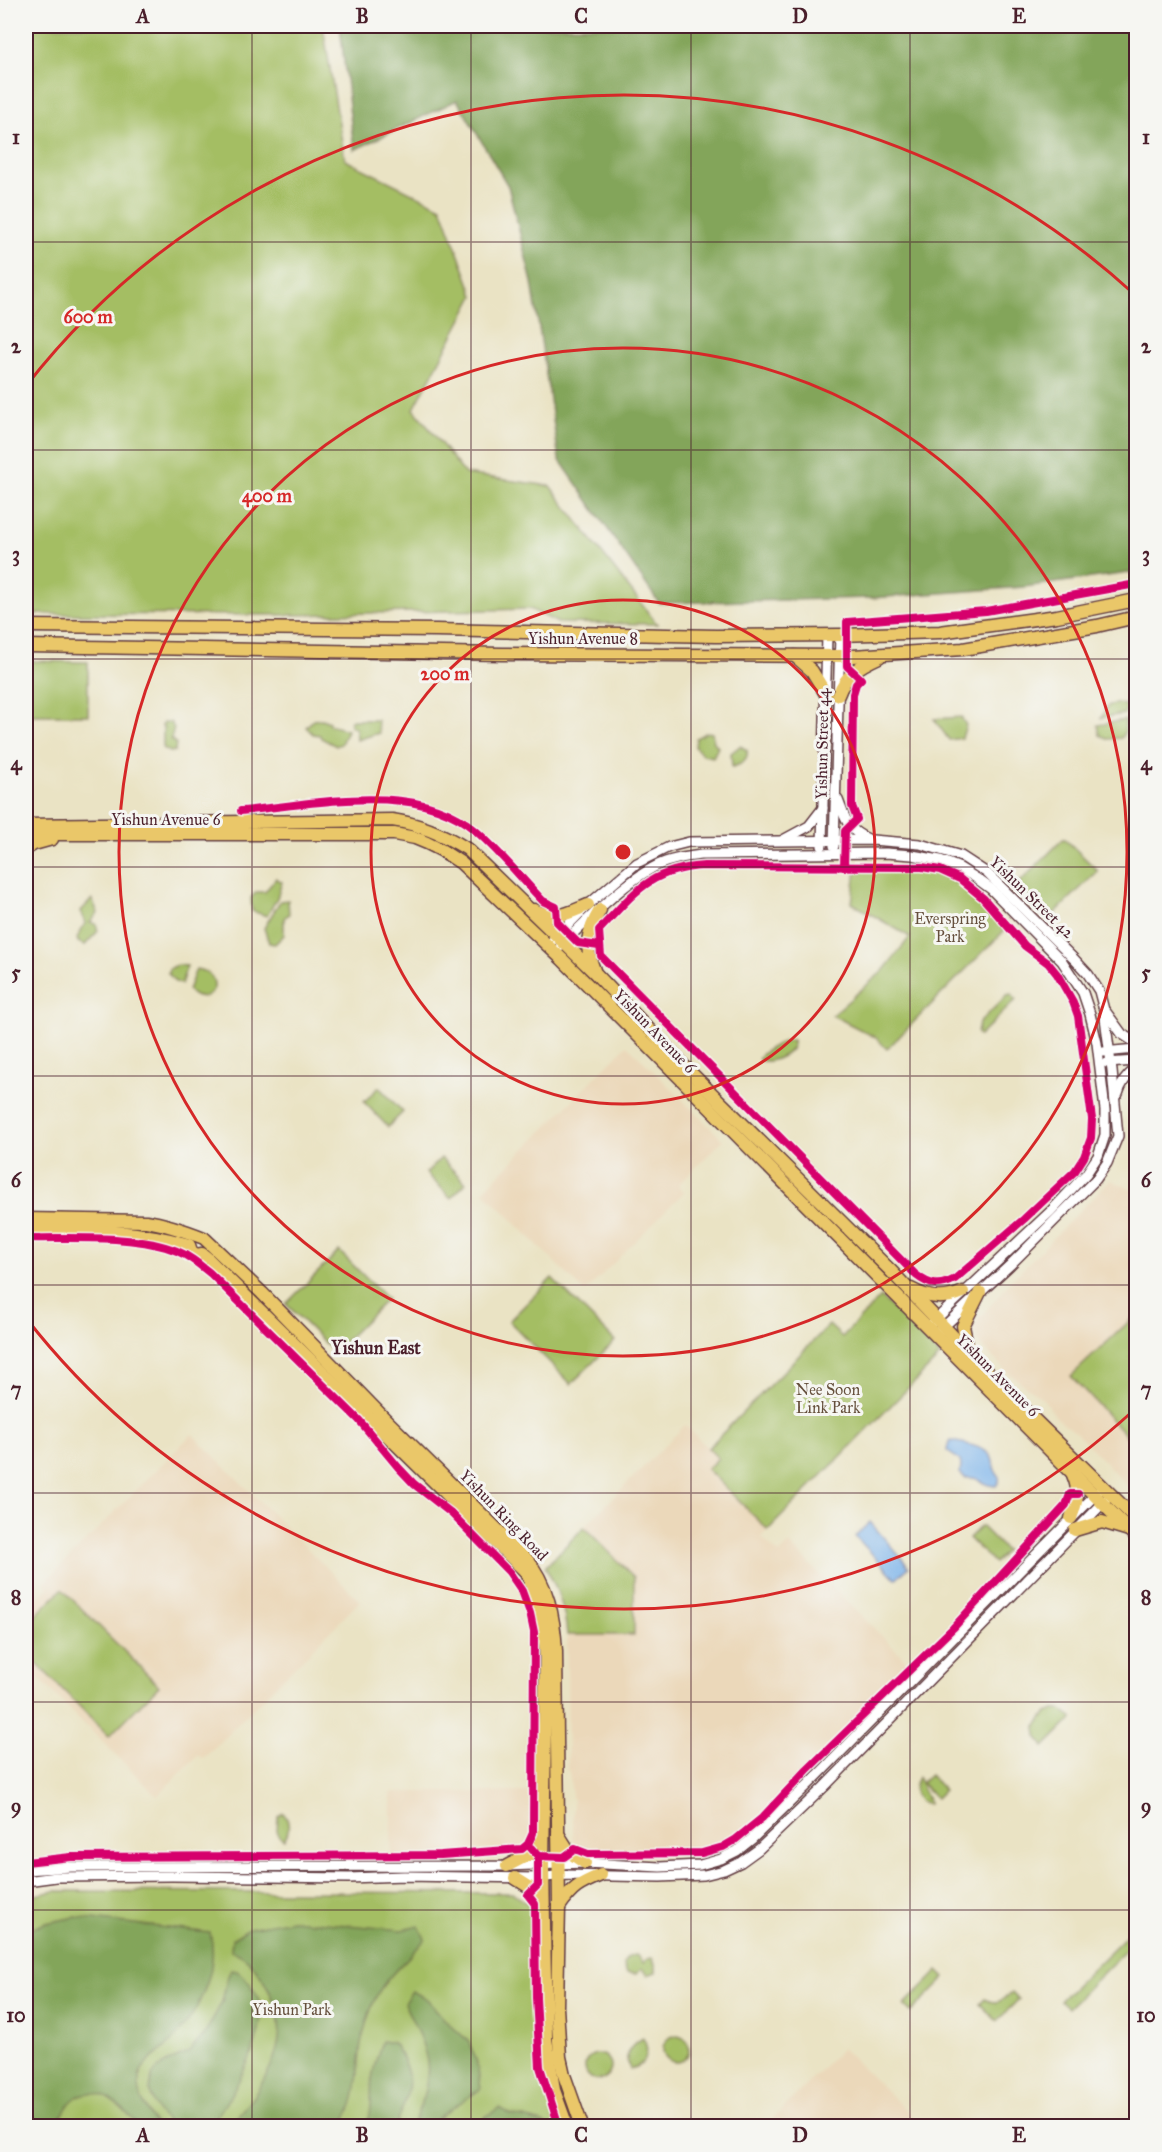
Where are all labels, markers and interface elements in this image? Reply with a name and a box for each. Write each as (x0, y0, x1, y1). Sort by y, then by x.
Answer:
text: A (134, 4, 150, 28)
text: B (355, 4, 369, 28)
text: C (574, 4, 588, 28)
text: D (792, 4, 808, 28)
text: E (1012, 4, 1027, 28)
text: 1 (12, 125, 20, 149)
text: 1 (1142, 125, 1150, 149)
text: 600 m (63, 306, 113, 328)
text: 2 (11, 334, 22, 358)
text: 2 (1141, 334, 1152, 358)
text: 400 m (242, 485, 293, 508)
text: 3 (12, 542, 20, 567)
text: 3 (1142, 542, 1150, 567)
street label: Yishun Avenue 8 (528, 629, 638, 648)
text: 200 m (421, 663, 470, 685)
street label: Yishun Street 44 (812, 687, 832, 800)
text: 4 (10, 751, 22, 776)
text: 4 (1140, 751, 1152, 776)
street label: Yishun Avenue 6 (111, 810, 222, 829)
centre of rings (613, 842, 633, 862)
street label: Yishun Street 42 (986, 852, 1078, 942)
park label: Everspring Park (914, 909, 986, 946)
text: 5 (11, 960, 21, 984)
text: 5 (1141, 960, 1151, 984)
street label: Yishun Avenue 6 (610, 985, 700, 1078)
text: 6 (11, 1168, 23, 1192)
text: 6 (1141, 1168, 1153, 1192)
street label: Yishun Avenue 6 (953, 1330, 1044, 1421)
district label: Yishun East (330, 1337, 421, 1359)
text: 7 (11, 1377, 22, 1401)
text: 7 (1141, 1377, 1152, 1401)
park label: Nee Soon Link Park (796, 1380, 861, 1417)
street label: Yishun Ring Road (455, 1466, 552, 1565)
text: 8 (11, 1585, 21, 1609)
text: 8 (1141, 1585, 1151, 1609)
text: 9 (11, 1794, 21, 1819)
text: 9 (1141, 1794, 1151, 1819)
park label: Yishun Park (253, 2000, 332, 2019)
text: 10 (6, 2003, 26, 2027)
text: 10 (1136, 2003, 1156, 2027)
text: A (134, 2123, 150, 2147)
text: B (355, 2123, 369, 2147)
text: C (574, 2123, 588, 2147)
text: D (792, 2123, 808, 2147)
text: E (1012, 2123, 1027, 2147)

